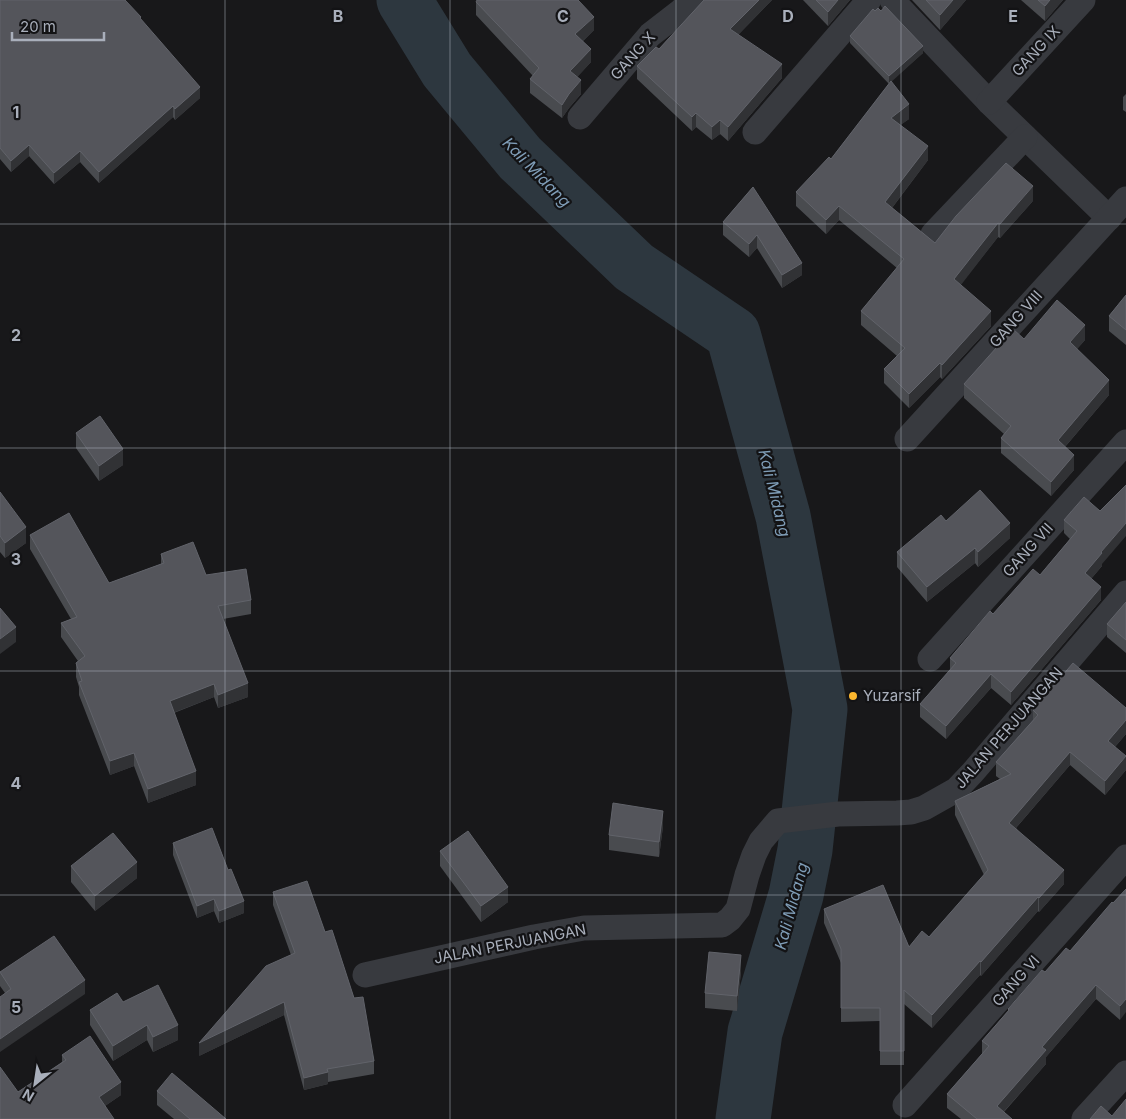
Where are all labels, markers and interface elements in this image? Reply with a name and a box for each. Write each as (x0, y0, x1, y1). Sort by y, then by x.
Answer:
text: B (333, 6, 343, 26)
text: C (557, 6, 569, 26)
text: D (782, 6, 794, 26)
text: E (1008, 6, 1018, 26)
scale bar (12, 10, 105, 42)
text: 20 m (20, 17, 56, 36)
street label: GANG IX (1007, 21, 1064, 80)
street label: GANG X (606, 28, 659, 84)
text: 1 (13, 102, 19, 122)
water label: Kali Midang (499, 133, 575, 211)
street label: GANG VIII (985, 286, 1046, 351)
text: 2 (11, 325, 21, 345)
water label: Kali Midang (754, 447, 796, 539)
street label: GANG VII (998, 519, 1057, 581)
text: 3 (11, 549, 21, 569)
street label: JALAN PERJUANGAN (951, 663, 1067, 792)
place label: Yuzarsif (863, 686, 921, 705)
marker: Yuzarsif (847, 690, 859, 702)
text: 4 (11, 773, 22, 793)
water label: Kali Midang (770, 860, 812, 952)
street label: JALAN PERJUANGAN (432, 919, 588, 968)
street label: GANG VI (988, 951, 1044, 1010)
text: 5 (11, 997, 21, 1017)
north arrow (10, 1059, 60, 1109)
text: N (19, 1086, 37, 1106)

